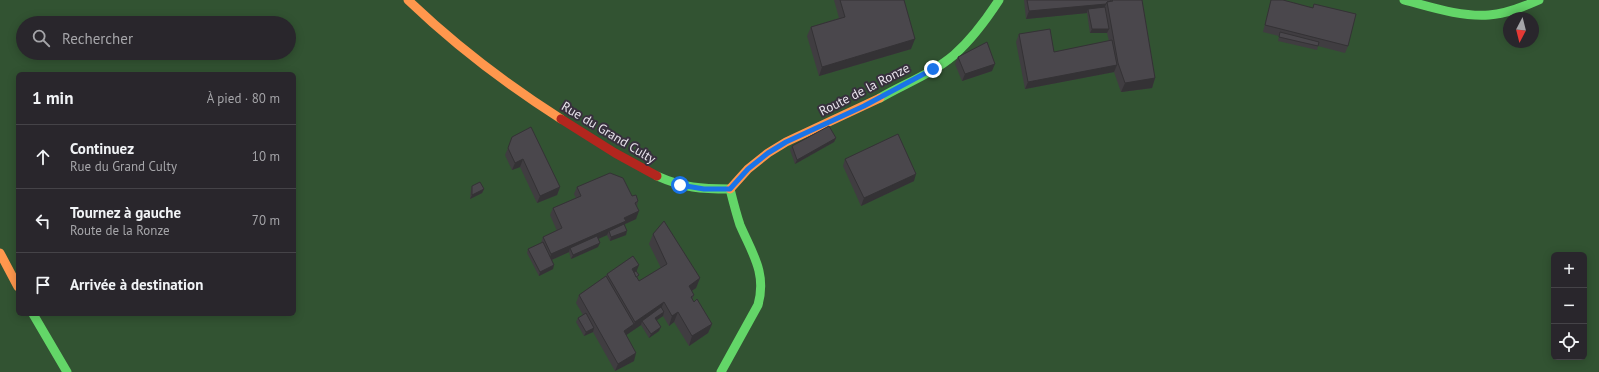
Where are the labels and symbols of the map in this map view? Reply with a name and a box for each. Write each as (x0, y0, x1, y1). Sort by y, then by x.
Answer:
north arrow (1503, 12, 1539, 48)
street label: Route de la Ronze (816, 59, 912, 120)
route end (924, 60, 942, 78)
street label: Rue du Grand Culty (558, 98, 659, 167)
route start (671, 176, 689, 194)

